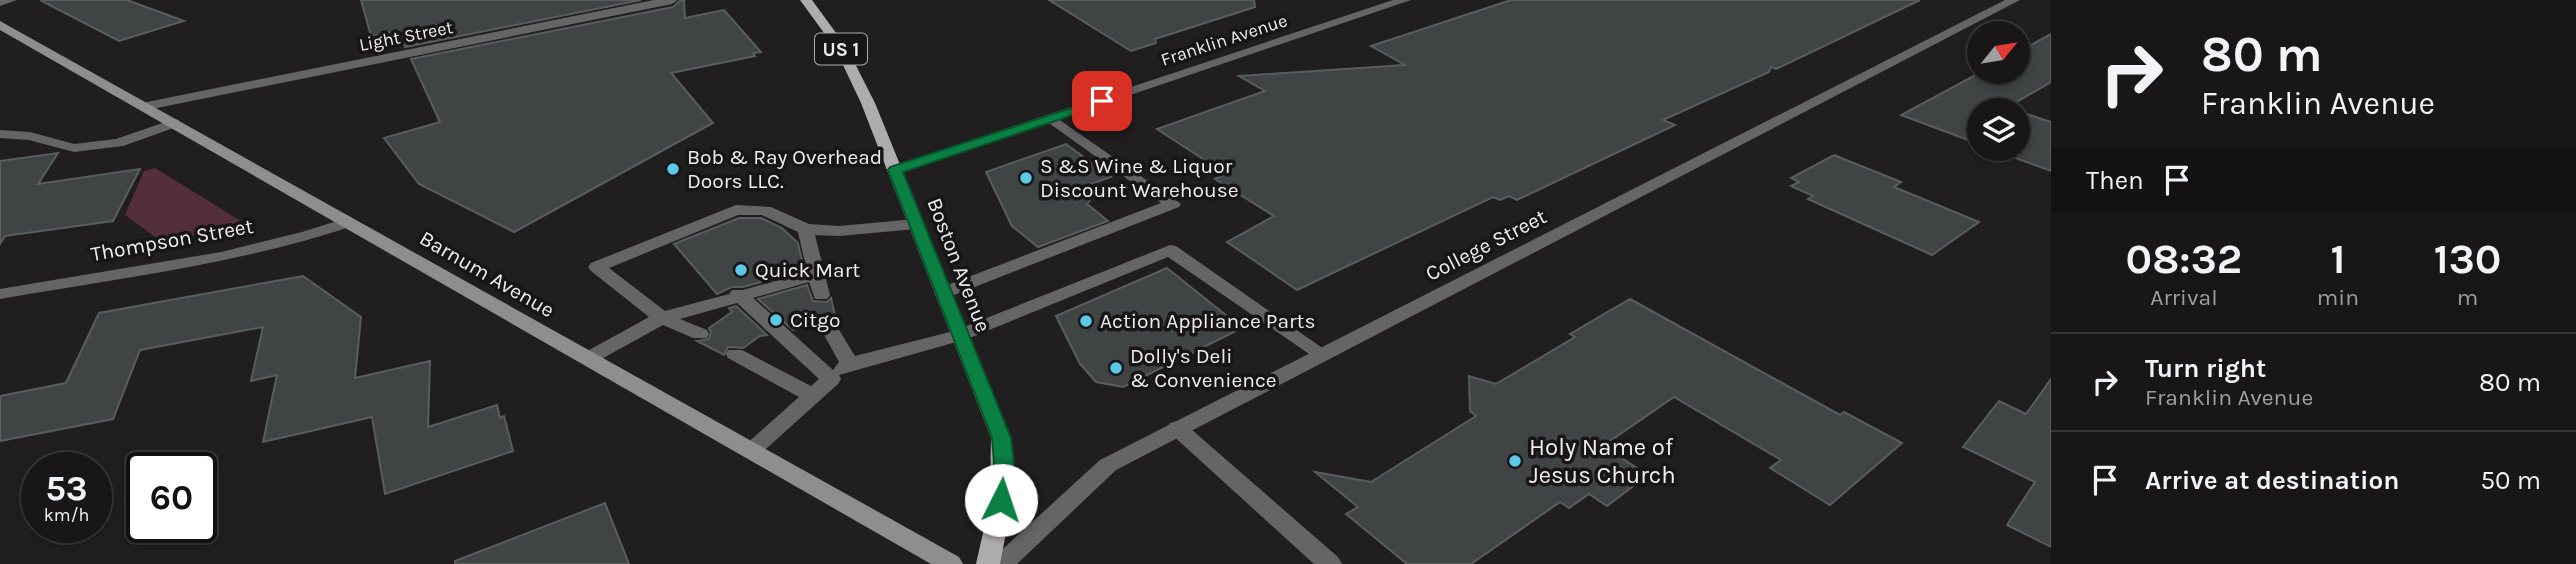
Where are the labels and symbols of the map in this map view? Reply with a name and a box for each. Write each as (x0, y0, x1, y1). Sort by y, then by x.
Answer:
street label: Franklin Avenue (1158, 9, 1290, 71)
street label: Light Street (357, 16, 455, 56)
north arrow (1967, 21, 2030, 84)
road number: US 1 (815, 34, 867, 64)
pin (1072, 71, 1132, 131)
place label: Bob & Ray Overhead Doors LLC. (687, 145, 882, 193)
place label: S &S Wine & Liquor Discount Warehouse (1040, 154, 1238, 202)
marker: Bob & Ray Overhead Doors LLC. (665, 161, 681, 177)
marker: S &S Wine & Liquor Discount Warehouse (1018, 170, 1034, 186)
street label: Boston Avenue (922, 195, 996, 335)
street label: College Street (1422, 204, 1550, 286)
street label: Thompson Street (89, 214, 255, 266)
street label: Barnum Avenue (415, 226, 559, 322)
place label: Quick Mart (755, 258, 860, 282)
marker: Quick Mart (733, 262, 749, 278)
place label: Citgo (790, 308, 840, 332)
place label: Action Appliance Parts (1100, 309, 1316, 333)
marker: Citgo (768, 312, 784, 328)
marker: Action Appliance Parts (1078, 313, 1094, 329)
place label: Dolly's Deli & Convenience (1130, 344, 1277, 392)
marker: Dolly's Deli & Convenience (1108, 360, 1124, 376)
place label: Holy Name of Jesus Church (1529, 433, 1676, 489)
speed limit sign: 60 (126, 452, 217, 543)
marker: Holy Name of Jesus Church (1507, 453, 1523, 469)
position arrow (964, 463, 1038, 537)

